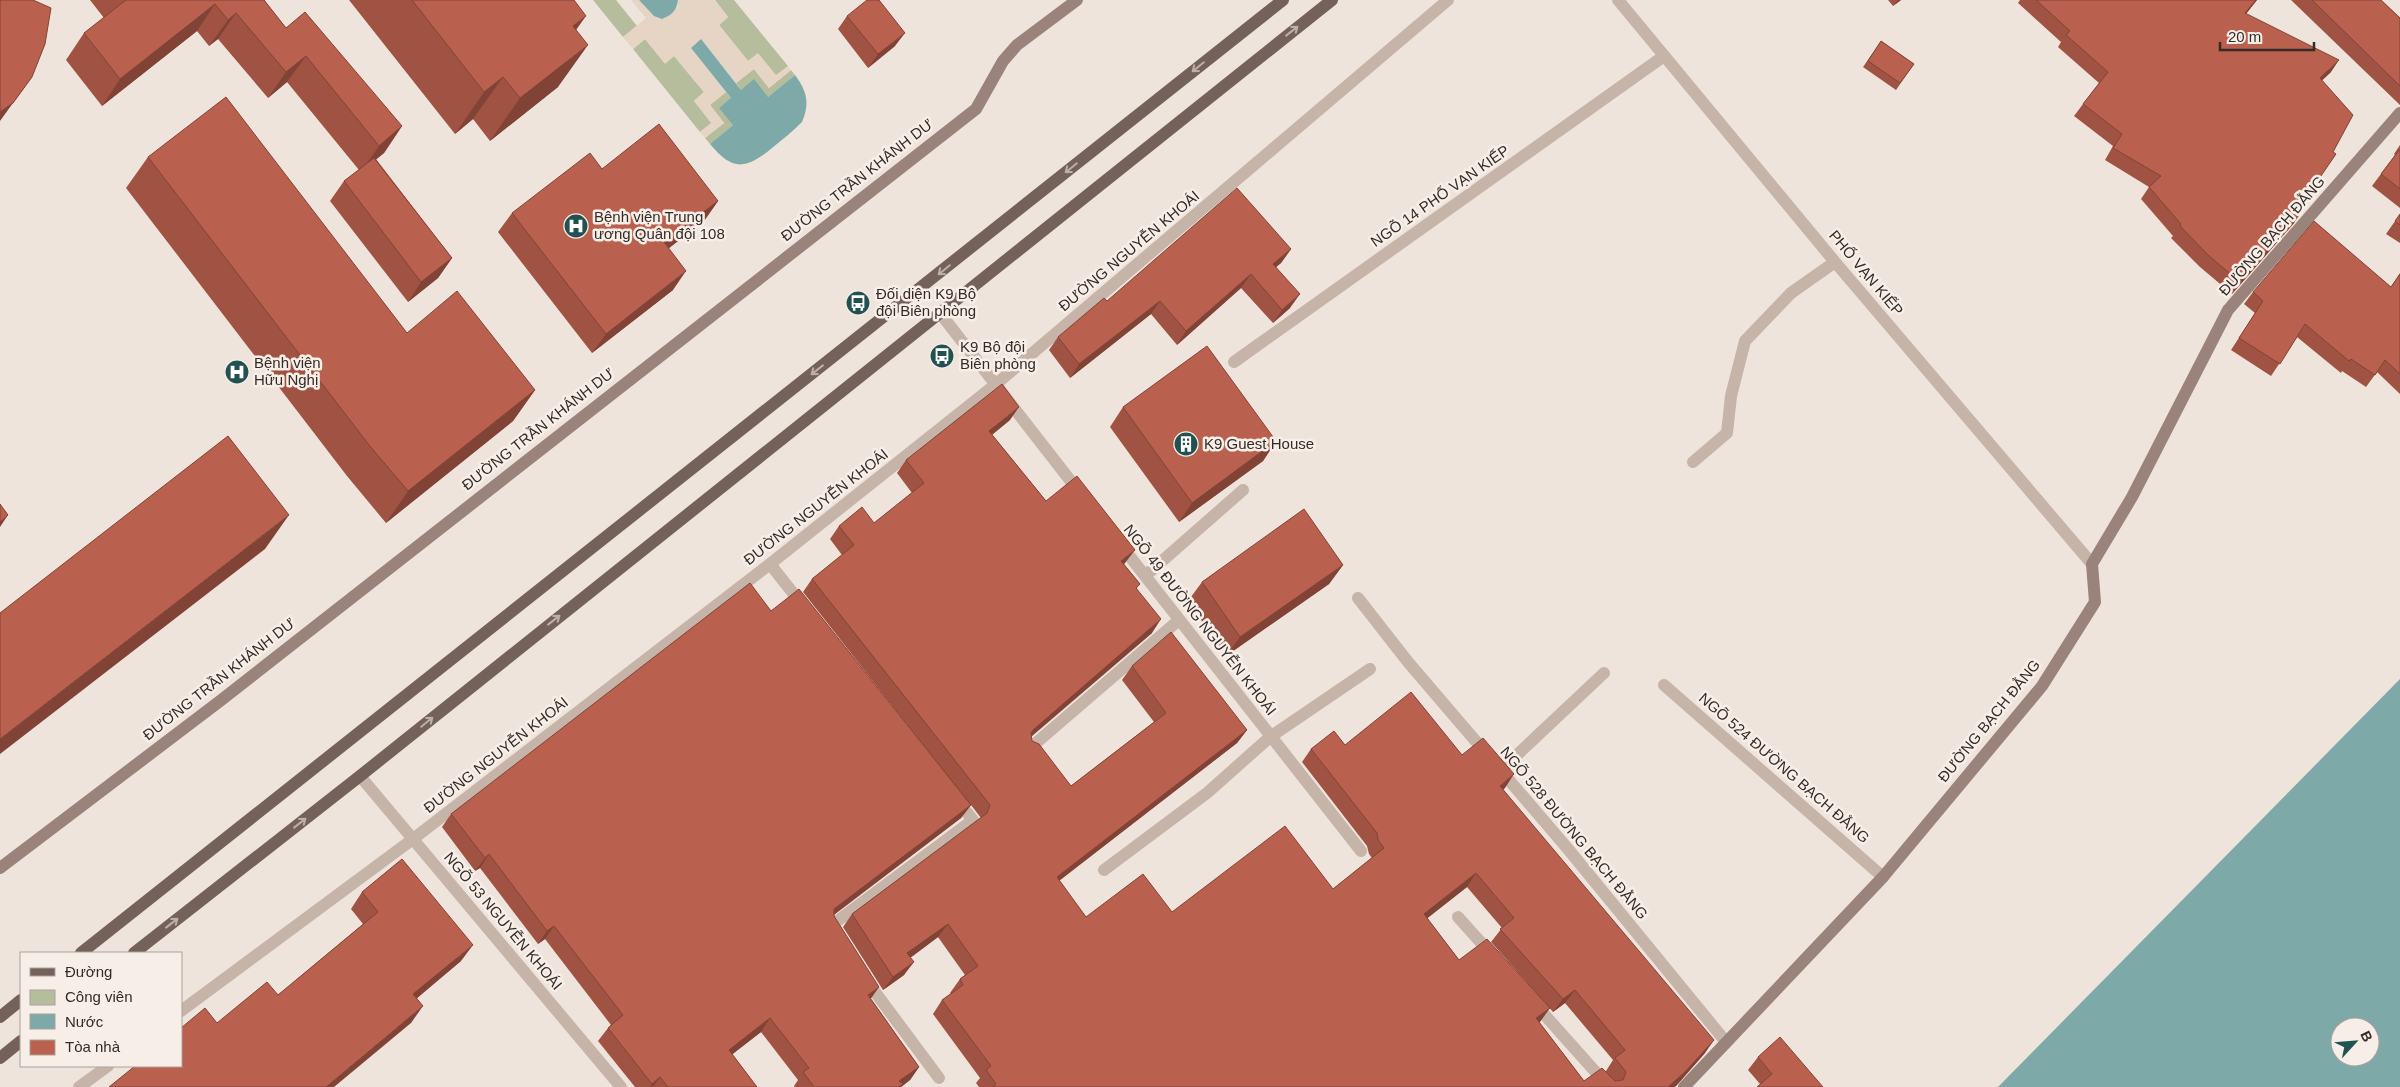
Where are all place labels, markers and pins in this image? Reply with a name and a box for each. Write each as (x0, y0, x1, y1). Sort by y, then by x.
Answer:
place label: Bệnh viện Trung ương Quân đội 108 (594, 208, 725, 242)
hospital icon: Bệnh viện Trung ương Quân đội 108 (563, 213, 589, 239)
place label: Đối diện K9 Bộ đội Biên phòng (876, 285, 976, 319)
bus stop icon: Đối diện K9 Bộ đội Biên phòng (845, 290, 871, 316)
place label: K9 Bộ đội Biên phòng (960, 338, 1036, 372)
bus stop icon: K9 Bộ đội Biên phòng (929, 343, 955, 369)
place label: Bệnh viện Hữu Nghị (254, 354, 321, 388)
hospital icon: Bệnh viện Hữu Nghị (224, 359, 250, 385)
building icon: K9 Guest House (1173, 431, 1199, 457)
place label: K9 Guest House (1204, 435, 1314, 452)

